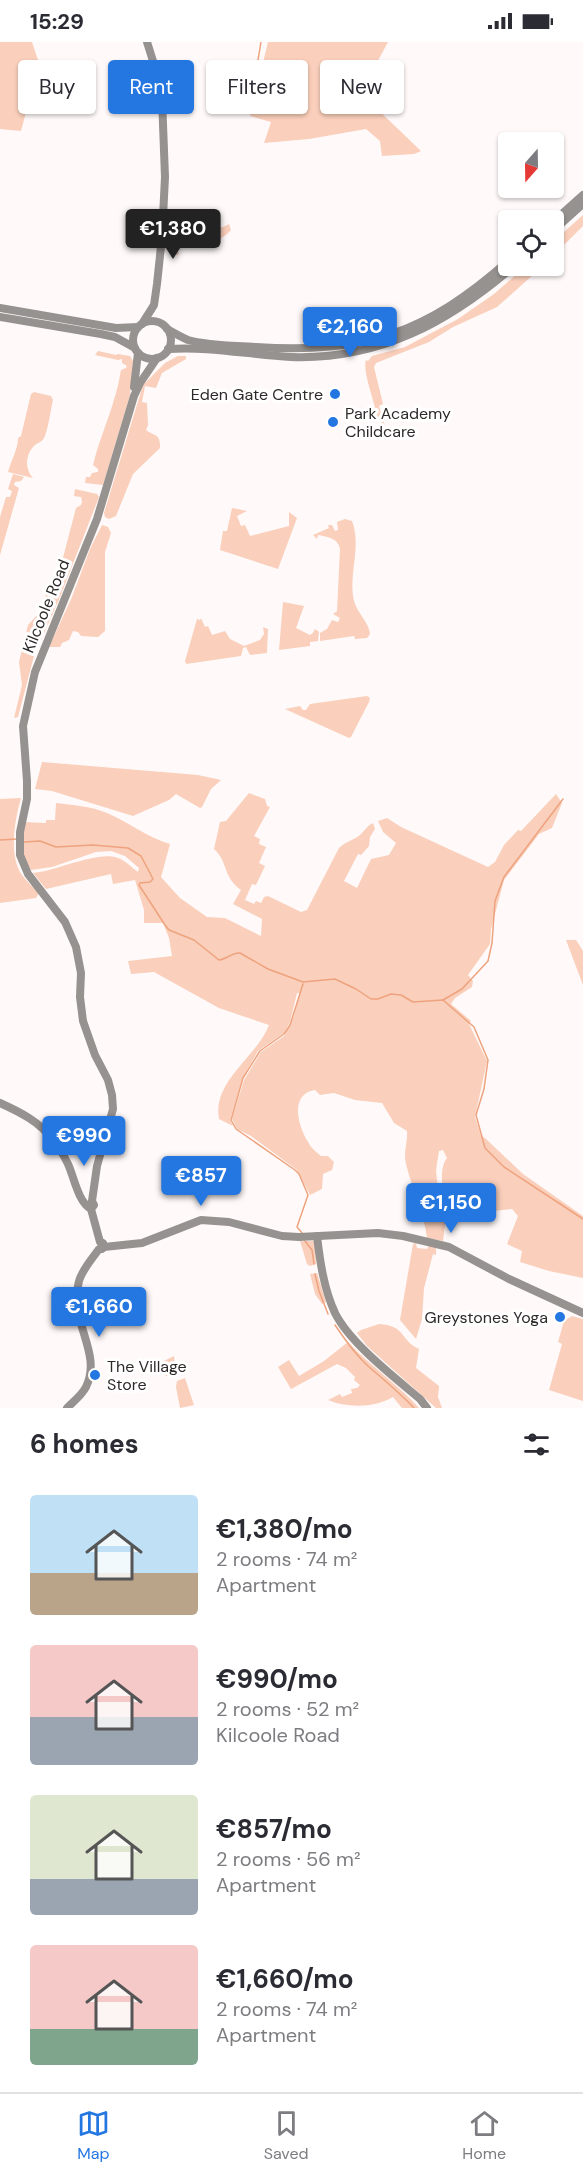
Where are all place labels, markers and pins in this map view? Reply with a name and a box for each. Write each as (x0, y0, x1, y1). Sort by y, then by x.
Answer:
pin: €1,380 (124, 209, 222, 260)
pin: €2,160 (301, 307, 399, 358)
place label: Eden Gate Centre (191, 384, 323, 405)
marker: Eden Gate Centre (328, 387, 342, 401)
place label: Park Academy Childcare (345, 403, 451, 442)
marker: Park Academy Childcare (326, 415, 340, 429)
pin: €990 (48, 1116, 120, 1167)
pin: €857 (165, 1156, 237, 1207)
pin: €1,150 (402, 1183, 500, 1234)
pin: €1,660 (50, 1287, 148, 1338)
place label: Greystones Yoga (425, 1307, 548, 1328)
marker: Greystones Yoga (553, 1310, 567, 1324)
place label: The Village Store (107, 1356, 187, 1395)
marker: The Village Store (88, 1368, 102, 1382)

